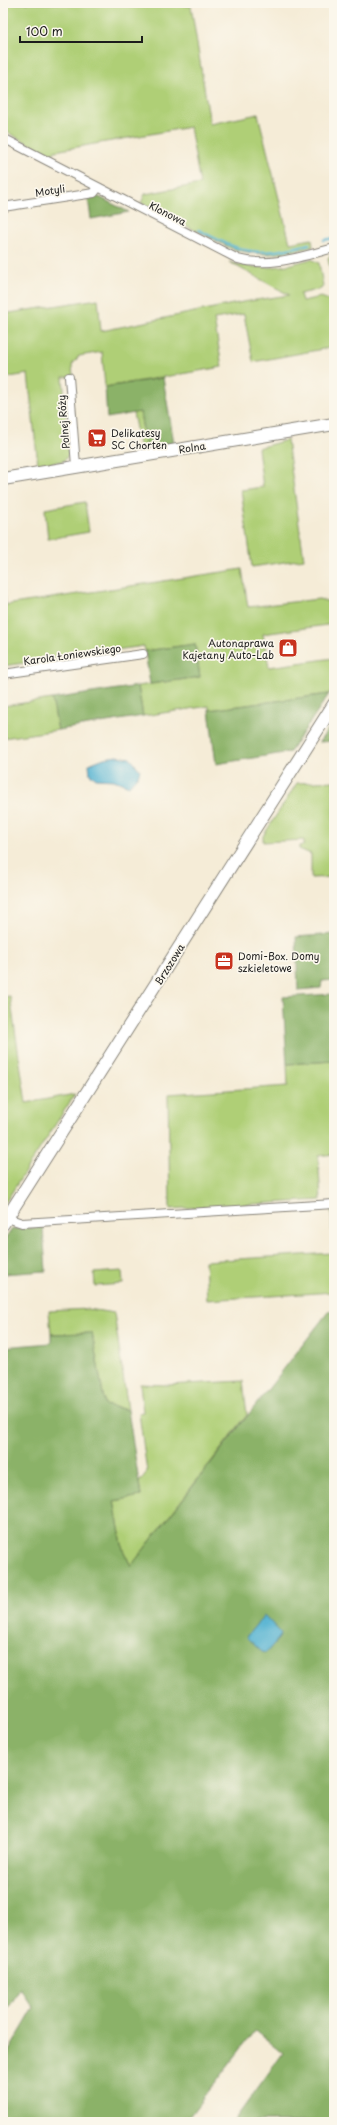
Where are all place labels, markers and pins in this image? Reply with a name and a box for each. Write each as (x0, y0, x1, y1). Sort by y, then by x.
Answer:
place label: Delikatesy SC Chorten (111, 425, 167, 452)
supermarket icon: Delikatesy SC Chorten (86, 427, 108, 449)
place label: Autonaprawa Kajetany Auto-Lab (182, 635, 275, 662)
shop icon: Autonaprawa Kajetany Auto-Lab (277, 637, 299, 659)
place label: Domi-Box. Domy szkieletowe (238, 948, 319, 975)
office icon: Domi-Box. Domy szkieletowe (213, 950, 235, 972)

